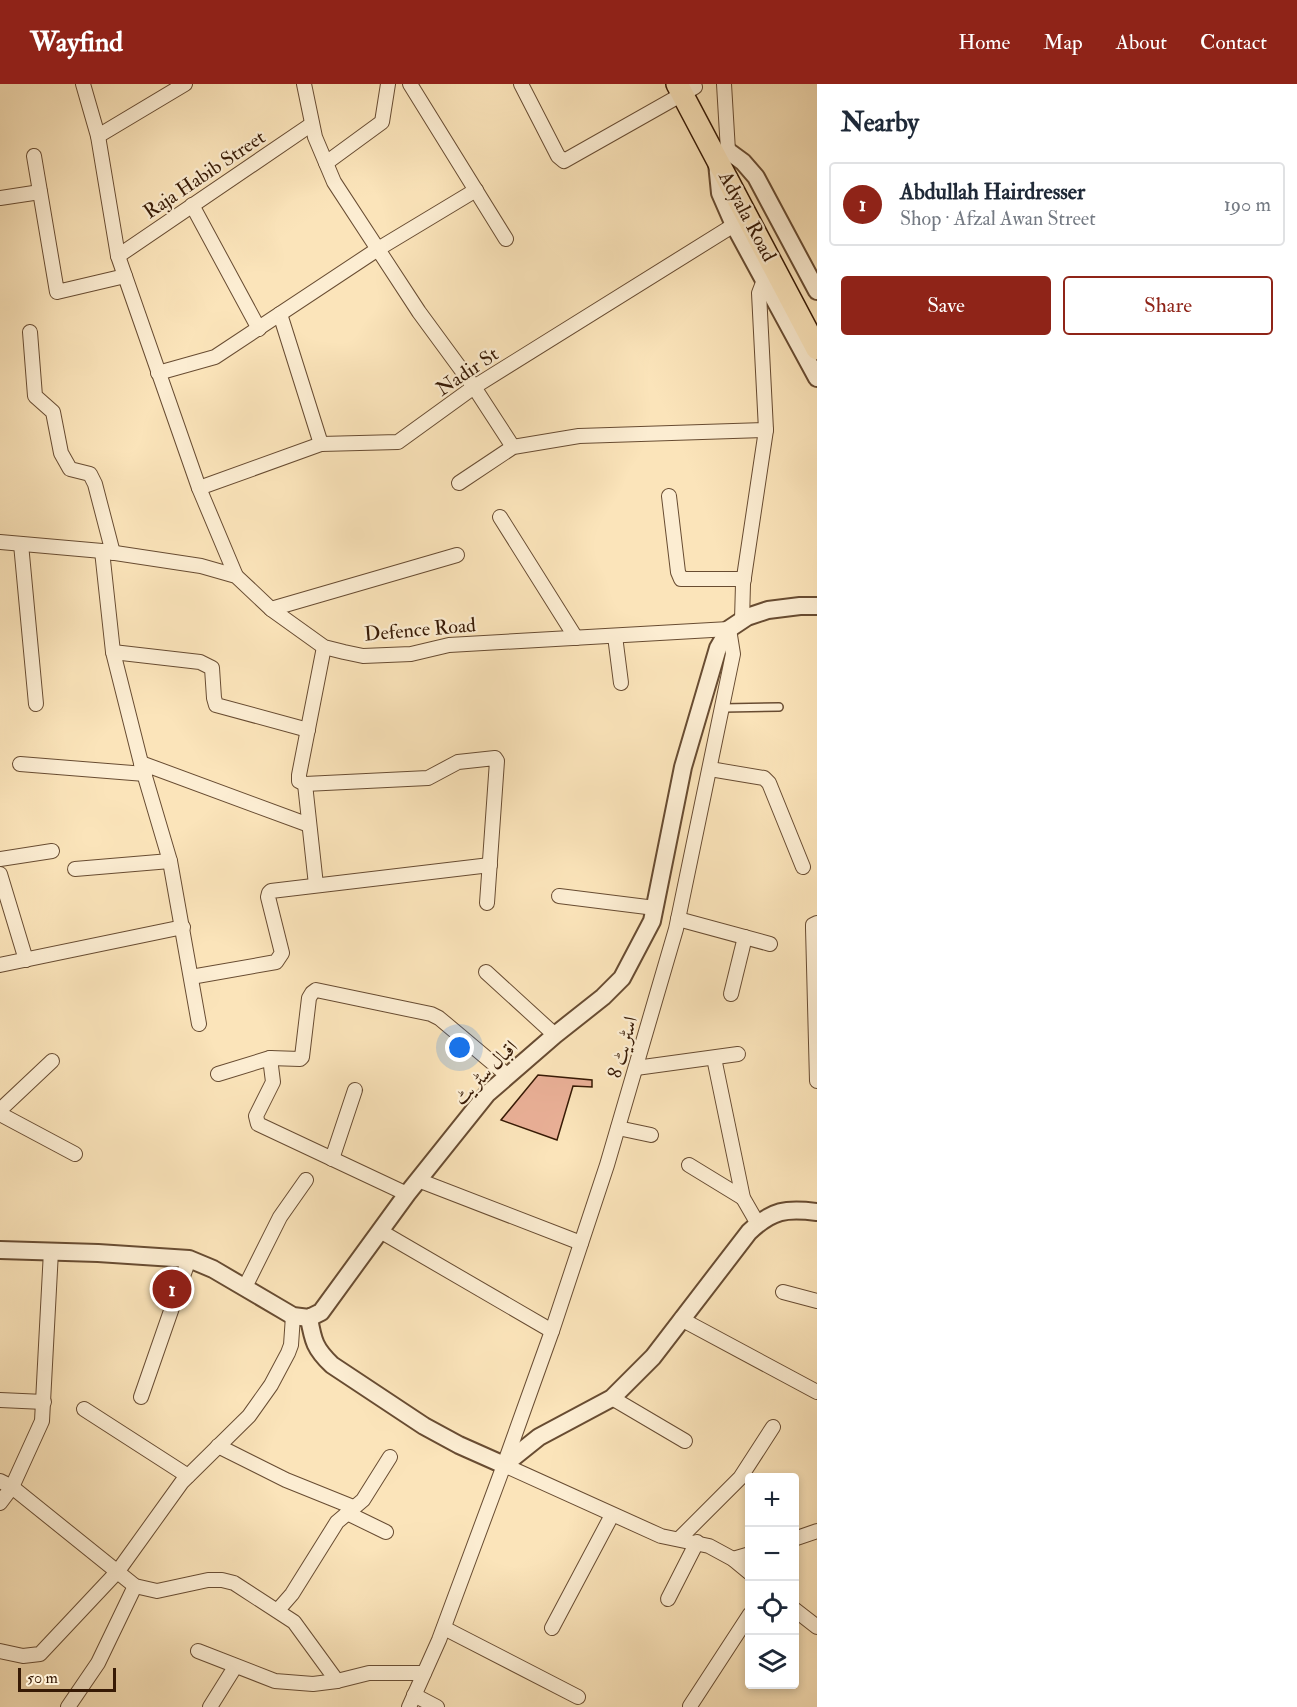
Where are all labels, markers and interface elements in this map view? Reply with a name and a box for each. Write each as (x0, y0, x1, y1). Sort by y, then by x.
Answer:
text: Wayfind (30, 25, 123, 60)
text: Home (958, 29, 1010, 56)
text: Map (1043, 29, 1083, 56)
text: About (1116, 29, 1167, 56)
text: Contact (1200, 29, 1267, 56)
text: Nearby (841, 107, 919, 139)
street label: Raja Habib Street (139, 124, 270, 224)
street label: Adyala Road (713, 166, 782, 266)
text: Abdullah Hairdresser (900, 178, 1085, 206)
text: 1 (859, 192, 866, 217)
text: 190 m (1224, 192, 1271, 217)
text: Shop · Afzal Awan Street (900, 206, 1096, 231)
button: Save (841, 276, 1051, 335)
button: Share (1063, 276, 1273, 335)
street label: Nadir St (431, 341, 504, 401)
street label: Defence Road (363, 612, 477, 647)
street label: اسٹریٹ 8 (602, 1013, 643, 1081)
your location (445, 1033, 474, 1062)
street label: اقبال سٹریٹ (448, 1035, 523, 1110)
pin: 1 (152, 1266, 192, 1312)
map controls (745, 1473, 799, 1689)
button: + (745, 1473, 799, 1527)
button: − (745, 1527, 799, 1581)
button: locate (745, 1581, 799, 1635)
button: layers (745, 1635, 799, 1689)
scale bar (18, 1665, 116, 1692)
text: 50 m (27, 1668, 58, 1688)

